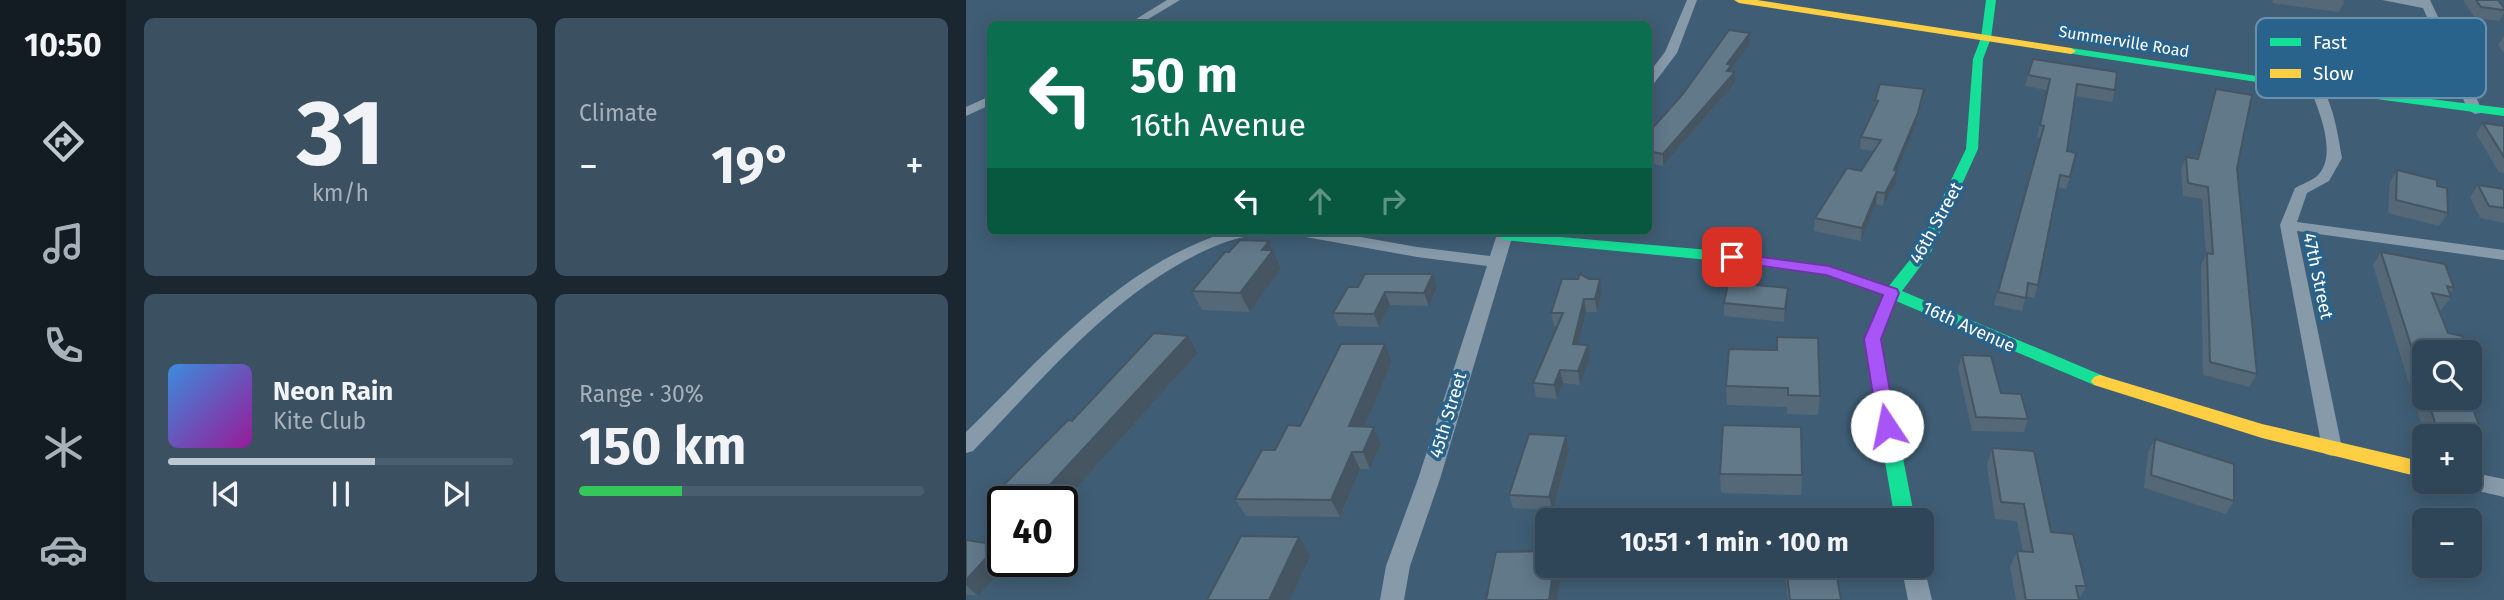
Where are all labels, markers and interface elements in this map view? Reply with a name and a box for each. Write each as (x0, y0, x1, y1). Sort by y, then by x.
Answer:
legend (2256, 18, 2486, 98)
street label: Summerville Road (2057, 22, 2191, 61)
text: 10:50 (24, 26, 102, 64)
text: Fast (2313, 31, 2347, 54)
text: 50 m (1130, 46, 1238, 105)
icon: left (1015, 49, 1106, 140)
text: Slow (2313, 62, 2354, 85)
text: 31 (297, 79, 384, 188)
text: Climate (579, 99, 658, 127)
text: 16th Avenue (1130, 106, 1306, 144)
icon: directions (39, 117, 88, 166)
text: 19° (711, 134, 792, 197)
text: − (579, 143, 598, 189)
text: + (905, 143, 924, 189)
street label: 46th Street (1905, 178, 1968, 268)
text: km/h (312, 179, 369, 207)
icon: left (1228, 182, 1266, 220)
icon: ahead (1301, 182, 1339, 220)
icon: right (1374, 182, 1412, 220)
icon: music (39, 219, 88, 268)
pin (1702, 227, 1762, 287)
street label: 47th Street (2298, 231, 2338, 322)
icon: arrive (1713, 238, 1751, 276)
street label: 16th Avenue (1919, 297, 2019, 357)
icon: phone (39, 321, 88, 370)
map controls (2412, 340, 2482, 578)
button: search (2412, 340, 2482, 410)
street label: 45th Street (1424, 369, 1472, 461)
text: Neon Rain (273, 376, 393, 407)
text: Range · 30% (579, 380, 704, 408)
position arrow (1850, 389, 1924, 463)
text: Kite Club (273, 407, 366, 435)
text: 150 km (579, 415, 746, 478)
icon: climate (39, 423, 88, 472)
button: + (2412, 424, 2482, 494)
icon: previous (207, 475, 245, 513)
icon: pause (322, 475, 360, 513)
icon: next (437, 475, 475, 513)
speed limit sign: 40 (987, 486, 1078, 577)
button: − (2412, 508, 2482, 578)
icon: car (39, 525, 88, 574)
text: 10:51 · 1 min · 100 m (1620, 527, 1849, 558)

